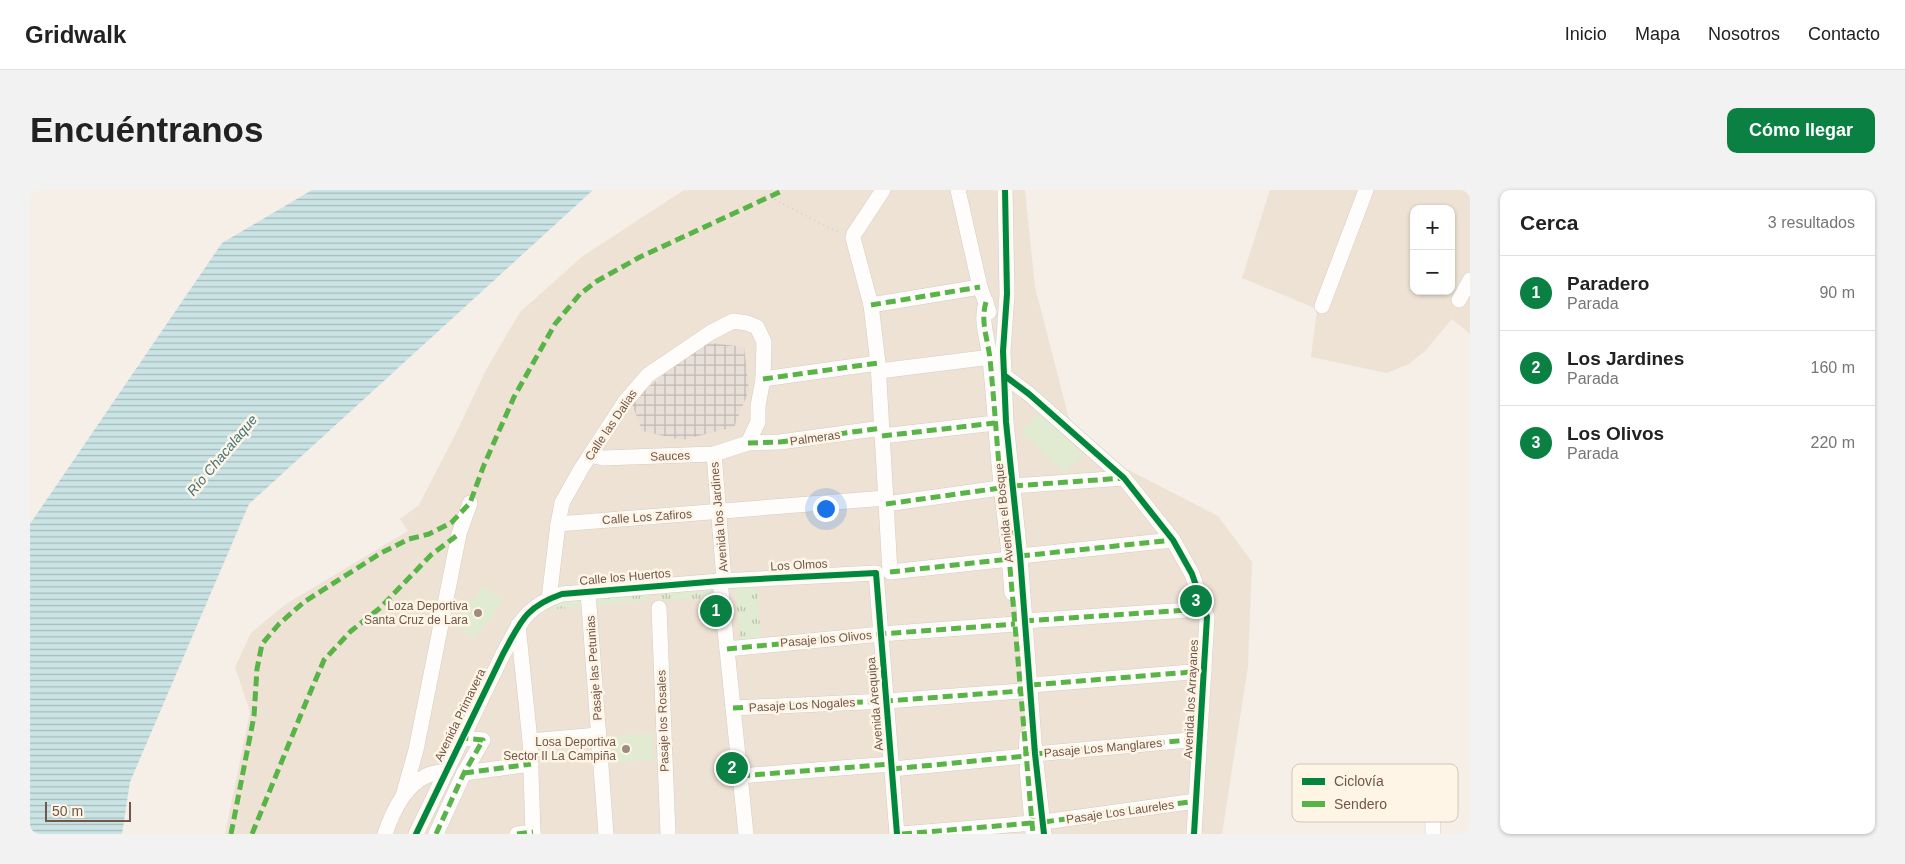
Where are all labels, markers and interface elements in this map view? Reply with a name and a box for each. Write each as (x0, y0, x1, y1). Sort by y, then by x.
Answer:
text: Gridwalk (25, 21, 126, 48)
text: Inicio (1565, 24, 1607, 44)
text: Mapa (1635, 24, 1680, 44)
text: Nosotros (1708, 24, 1780, 44)
text: Contacto (1808, 24, 1880, 44)
button: Cómo llegar (1727, 108, 1875, 153)
text: Encuéntranos (30, 110, 263, 149)
map controls (1410, 205, 1455, 295)
button: + (1410, 205, 1455, 250)
text: Cerca (1520, 211, 1578, 234)
text: 3 resultados (1768, 214, 1855, 231)
button: − (1410, 250, 1455, 295)
text: Paradero (1567, 273, 1649, 294)
text: 1 (1532, 284, 1540, 301)
text: 90 m (1819, 284, 1855, 301)
text: Parada (1567, 295, 1619, 312)
text: Los Jardines (1567, 348, 1684, 369)
text: 2 (1532, 359, 1540, 376)
text: 160 m (1811, 359, 1855, 376)
text: Parada (1567, 370, 1619, 387)
street label: Calle las Dalias (582, 387, 640, 463)
water label: Río Chacalaque (184, 411, 261, 499)
text: Los Olivos (1567, 423, 1664, 444)
street label: Palmeras (789, 428, 841, 448)
text: 3 (1532, 434, 1540, 451)
text: 220 m (1811, 434, 1855, 451)
text: Parada (1567, 445, 1619, 462)
street label: Sauces (650, 448, 690, 464)
street label: Avenida los Jardines (707, 461, 731, 573)
street label: Avenida el Bosque (992, 462, 1016, 563)
your location (813, 496, 839, 522)
street label: Calle Los Zafiros (602, 507, 692, 527)
street label: Los Olmos (770, 557, 828, 573)
street label: Calle los Huertos (579, 566, 671, 588)
pin: 3 (1180, 582, 1212, 620)
pin: 1 (700, 592, 732, 630)
place label: Loza Deportiva Santa Cruz de Lara (364, 599, 468, 627)
marker: Loza Deportiva Santa Cruz de Lara (472, 607, 484, 619)
street label: Pasaje las Petunias (583, 615, 605, 721)
street label: Pasaje los Olivos (780, 628, 872, 650)
street label: Avenida los Arrayanes (1181, 639, 1201, 759)
street label: Avenida Arequipa (864, 656, 886, 751)
street label: Avenida Primavera (432, 666, 489, 764)
street label: Pasaje los Rosales (654, 670, 672, 772)
street label: Pasaje Los Nogales (748, 695, 856, 715)
place label: Losa Deportiva Sector II La Campiña (503, 735, 616, 763)
street label: Pasaje Los Manglares (1043, 736, 1163, 760)
marker: Losa Deportiva Sector II La Campiña (620, 743, 632, 755)
pin: 2 (716, 749, 748, 787)
legend (1292, 764, 1458, 822)
text: Ciclovía (1334, 773, 1384, 789)
text: Sendero (1334, 796, 1387, 812)
street label: Pasaje Los Laureles (1065, 798, 1175, 826)
scale bar (45, 799, 131, 822)
text: 50 m (52, 803, 83, 819)

